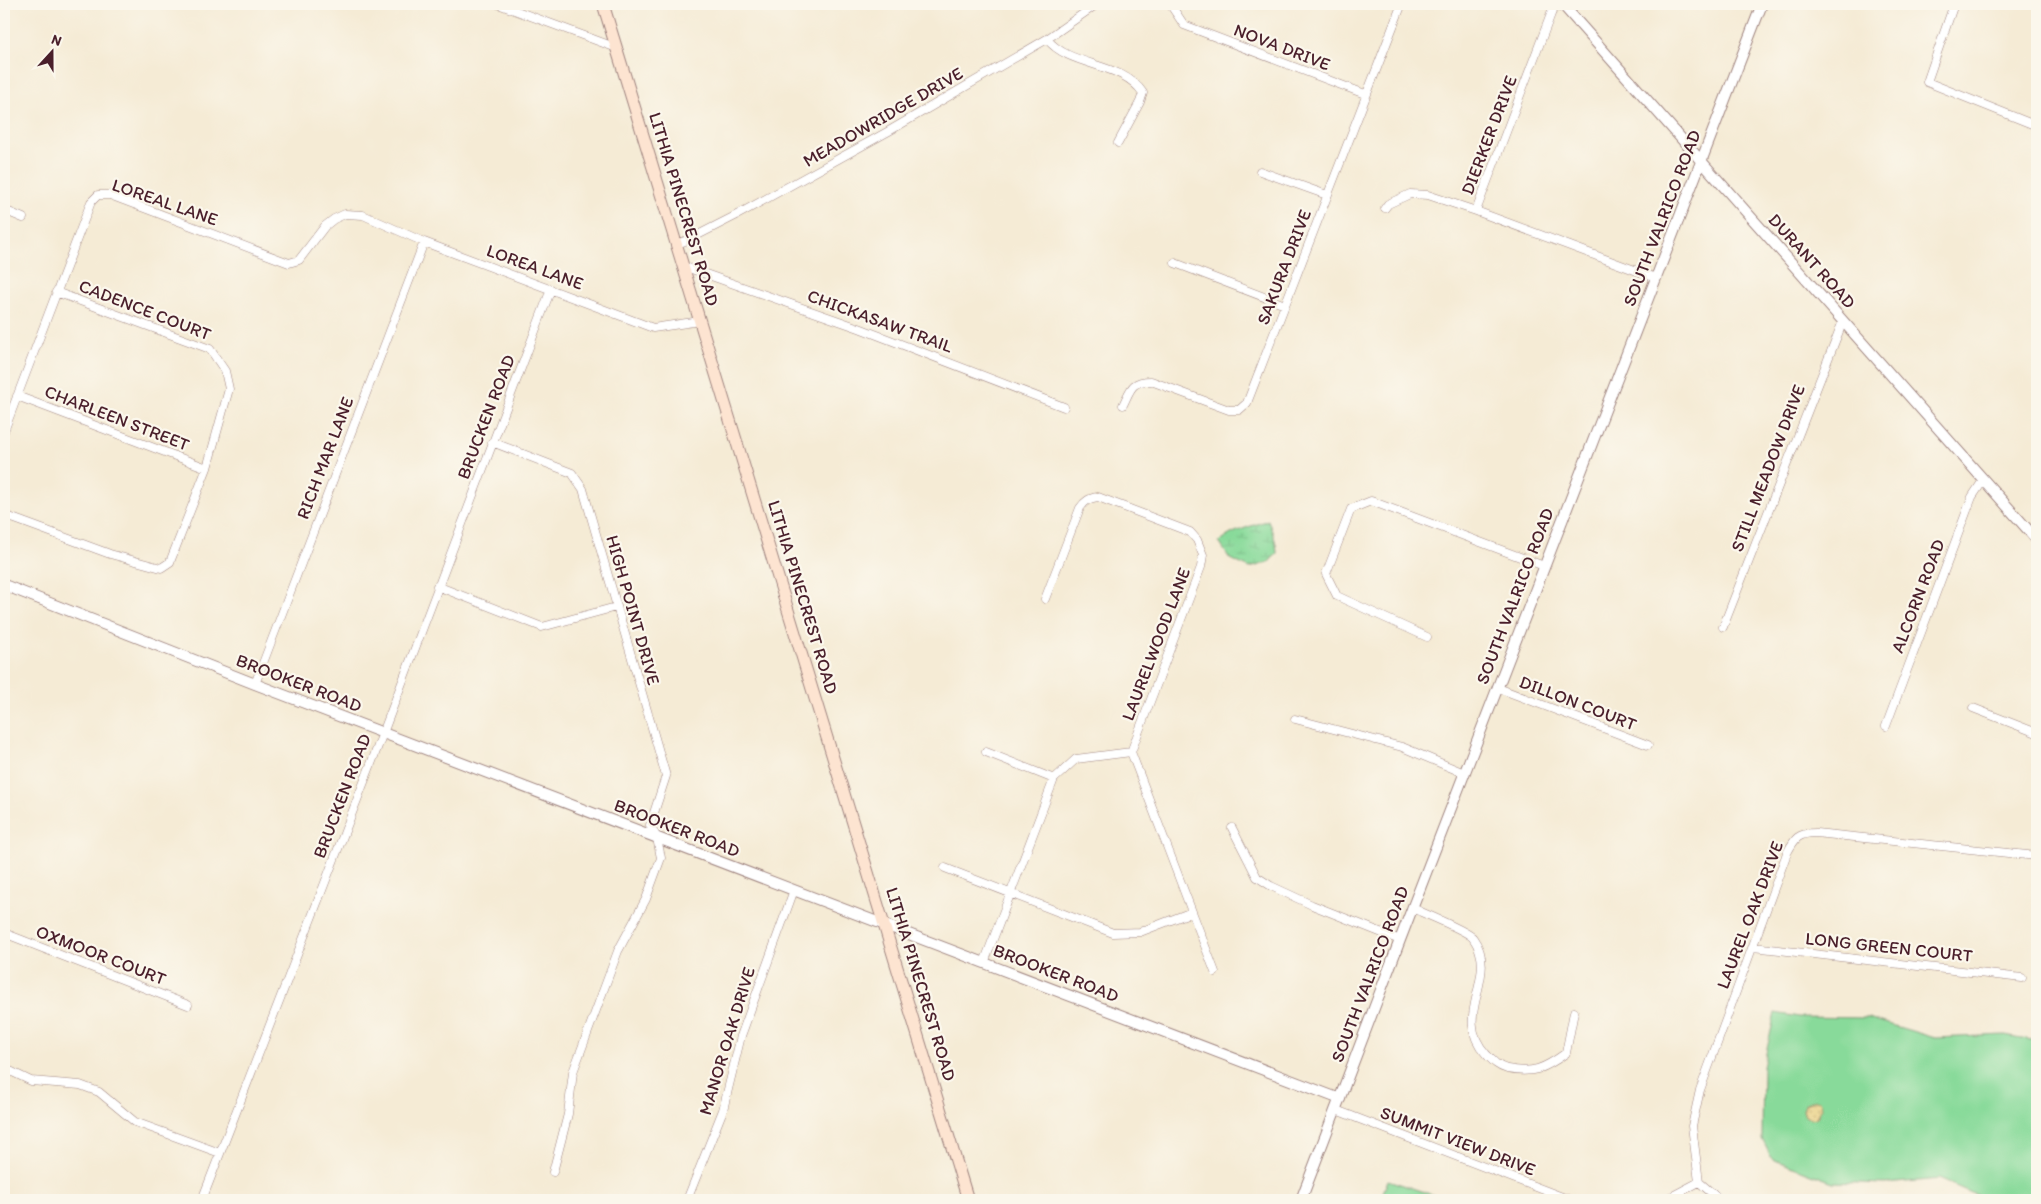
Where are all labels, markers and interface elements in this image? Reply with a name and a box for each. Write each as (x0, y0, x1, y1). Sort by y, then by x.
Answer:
street label: NOVA DRIVE (1231, 19, 1333, 75)
north arrow (28, 28, 78, 78)
text: N (49, 31, 64, 50)
street label: MEADOWRIDGE DRIVE (799, 62, 967, 172)
street label: DIERKER DRIVE (1456, 72, 1522, 198)
street label: LITHIA PINECREST ROAD (644, 110, 724, 308)
street label: SOUTH VALRICO ROAD (1618, 127, 1706, 309)
street label: LOREAL LANE (109, 174, 221, 230)
street label: SAKURA DRIVE (1252, 206, 1316, 328)
street label: DURANT ROAD (1764, 209, 1861, 313)
street label: LOREA LANE (484, 239, 586, 295)
street label: CADENCE COURT (76, 275, 214, 345)
street label: CHICKASAW TRAIL (804, 285, 956, 357)
street label: BRUCKEN ROAD (452, 352, 520, 482)
street label: CHARLEEN STREET (41, 380, 193, 456)
street label: STILL MEADOW DRIVE (1726, 381, 1810, 555)
street label: RICH MAR LANE (292, 394, 358, 522)
street label: LITHIA PINECREST ROAD (763, 498, 843, 696)
street label: SOUTH VALRICO ROAD (1471, 505, 1559, 687)
street label: HIGH POINT DRIVE (601, 533, 665, 687)
street label: ALCORN ROAD (1886, 536, 1950, 656)
street label: LAURELWOOD LANE (1117, 564, 1195, 724)
street label: BROOKER ROAD (233, 649, 365, 717)
street label: DILLON COURT (1516, 671, 1640, 735)
street label: BRUCKEN ROAD (308, 731, 376, 861)
street label: BROOKER ROAD (611, 794, 743, 862)
street label: LAUREL OAK DRIVE (1712, 838, 1788, 992)
street label: SOUTH VALRICO ROAD (1326, 883, 1414, 1065)
street label: LITHIA PINECREST ROAD (881, 885, 961, 1083)
street label: OXMOOR COURT (33, 920, 169, 990)
street label: LONG GREEN COURT (1804, 927, 1974, 967)
street label: BROOKER ROAD (990, 939, 1122, 1007)
street label: MANOR OAK DRIVE (694, 964, 760, 1118)
street label: SUMMIT VIEW DRIVE (1377, 1101, 1539, 1181)

